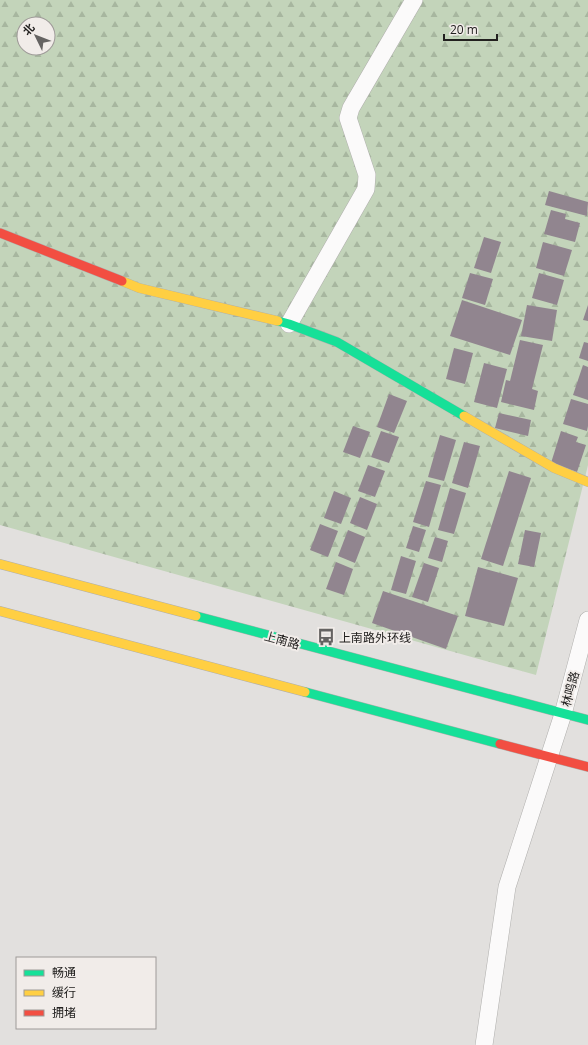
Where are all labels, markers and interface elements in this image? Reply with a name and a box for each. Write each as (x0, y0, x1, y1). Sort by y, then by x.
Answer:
north arrow (16, 16, 56, 56)
scale bar (444, 16, 497, 42)
text: 北 (19, 20, 38, 38)
text: 20 m (450, 21, 478, 38)
street label: 上南路 (262, 627, 302, 653)
bus stop icon: 上南路外环线 (316, 627, 336, 647)
place label: 上南路外环线 (339, 629, 411, 646)
street label: 林鸣路 (557, 669, 583, 709)
legend (16, 957, 156, 1029)
text: 畅通 (52, 964, 76, 981)
text: 缓行 (52, 984, 76, 1001)
text: 拥堵 (52, 1004, 76, 1021)

